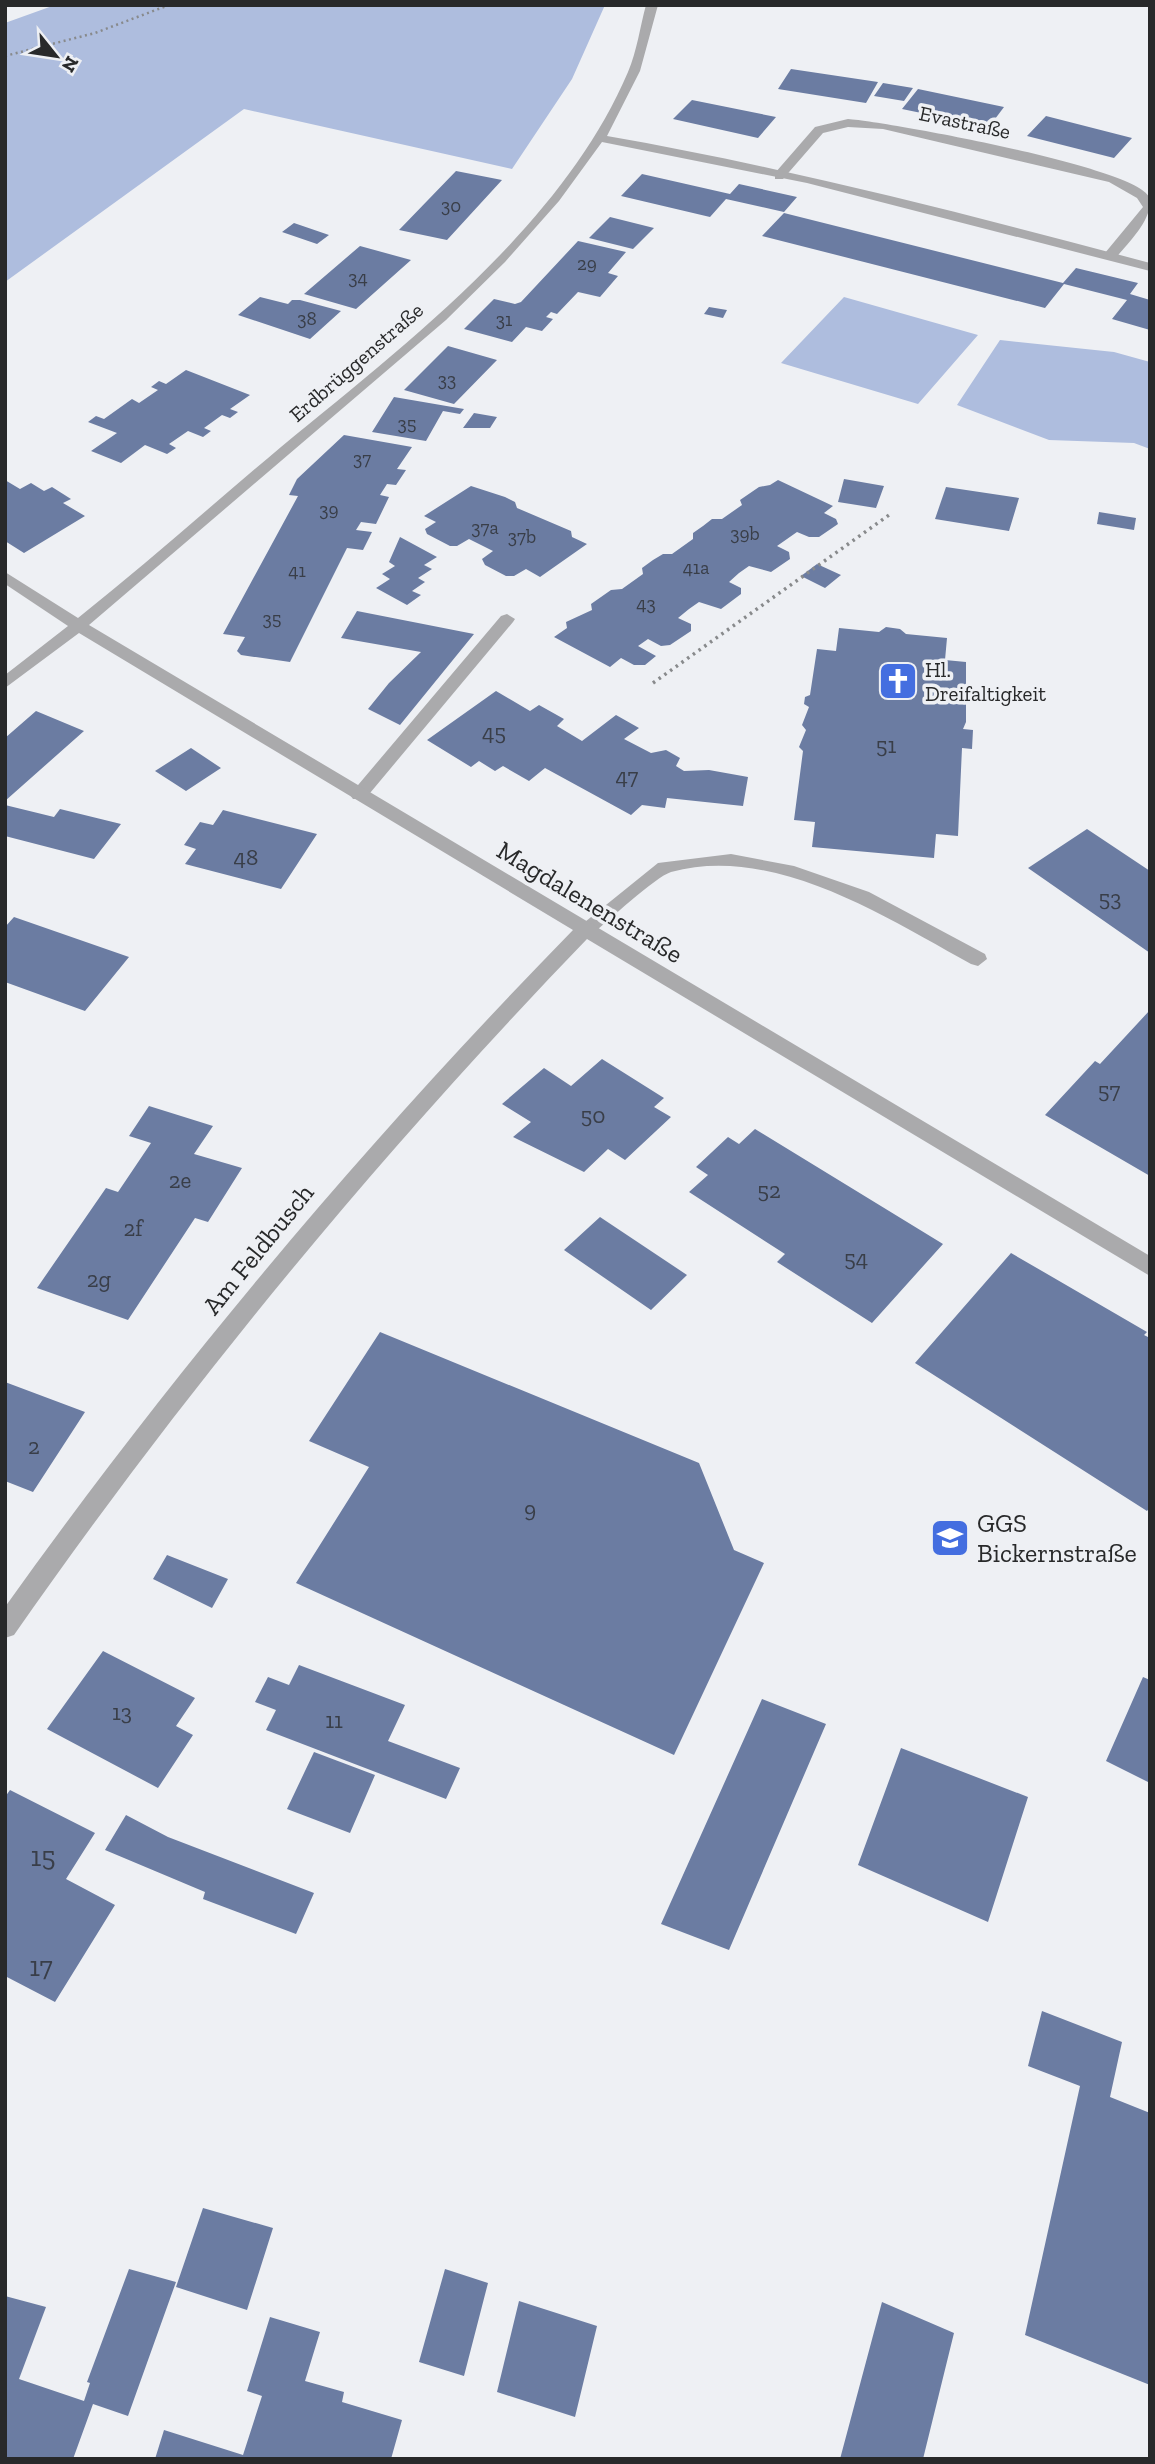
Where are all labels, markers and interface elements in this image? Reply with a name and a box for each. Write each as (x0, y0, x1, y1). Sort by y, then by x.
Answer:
north arrow (21, 21, 91, 91)
text: N (57, 52, 84, 76)
street label: Evastraße (917, 100, 1013, 144)
house number: 30 (441, 194, 461, 217)
house number: 29 (577, 252, 597, 275)
house number: 34 (348, 266, 368, 289)
street label: Erdbrüggenstraße (284, 297, 428, 427)
house number: 38 (297, 307, 317, 330)
house number: 31 (496, 308, 512, 331)
house number: 33 (438, 368, 456, 391)
house number: 35 (397, 412, 417, 435)
house number: 37 (353, 447, 371, 470)
house number: 39 (319, 498, 339, 521)
house number: 37a (471, 516, 499, 539)
house number: 39b (730, 522, 760, 545)
house number: 37b (508, 525, 536, 548)
house number: 41a (683, 556, 709, 579)
house number: 41 (288, 559, 306, 582)
house number: 43 (636, 592, 656, 615)
house number: 35 (262, 607, 282, 630)
place label: Hl. Dreifaltigkeit (925, 657, 1046, 706)
church icon: Hl. Dreifaltigkeit (877, 660, 919, 702)
house number: 45 (482, 718, 506, 746)
house number: 51 (876, 731, 896, 759)
house number: 47 (616, 762, 639, 790)
street label: Magdalenenstraße (491, 834, 689, 970)
house number: 48 (234, 843, 258, 871)
house number: 53 (1098, 884, 1122, 912)
house number: 57 (1098, 1076, 1120, 1104)
house number: 50 (580, 1101, 606, 1129)
house number: 2e (169, 1166, 191, 1194)
house number: 52 (757, 1176, 781, 1204)
street label: Am Feldbusch (196, 1177, 321, 1321)
house number: 2f (123, 1214, 144, 1242)
house number: 54 (844, 1244, 868, 1272)
house number: 2g (87, 1265, 112, 1293)
house number: 2 (28, 1432, 40, 1460)
house number: 9 (524, 1495, 536, 1523)
place label: GGS Bickernstraße (977, 1507, 1137, 1569)
school or university icon: GGS Bickernstraße (929, 1517, 971, 1559)
house number: 13 (112, 1698, 132, 1726)
house number: 11 (325, 1706, 343, 1734)
house number: 15 (30, 1840, 56, 1873)
house number: 17 (29, 1950, 53, 1983)

